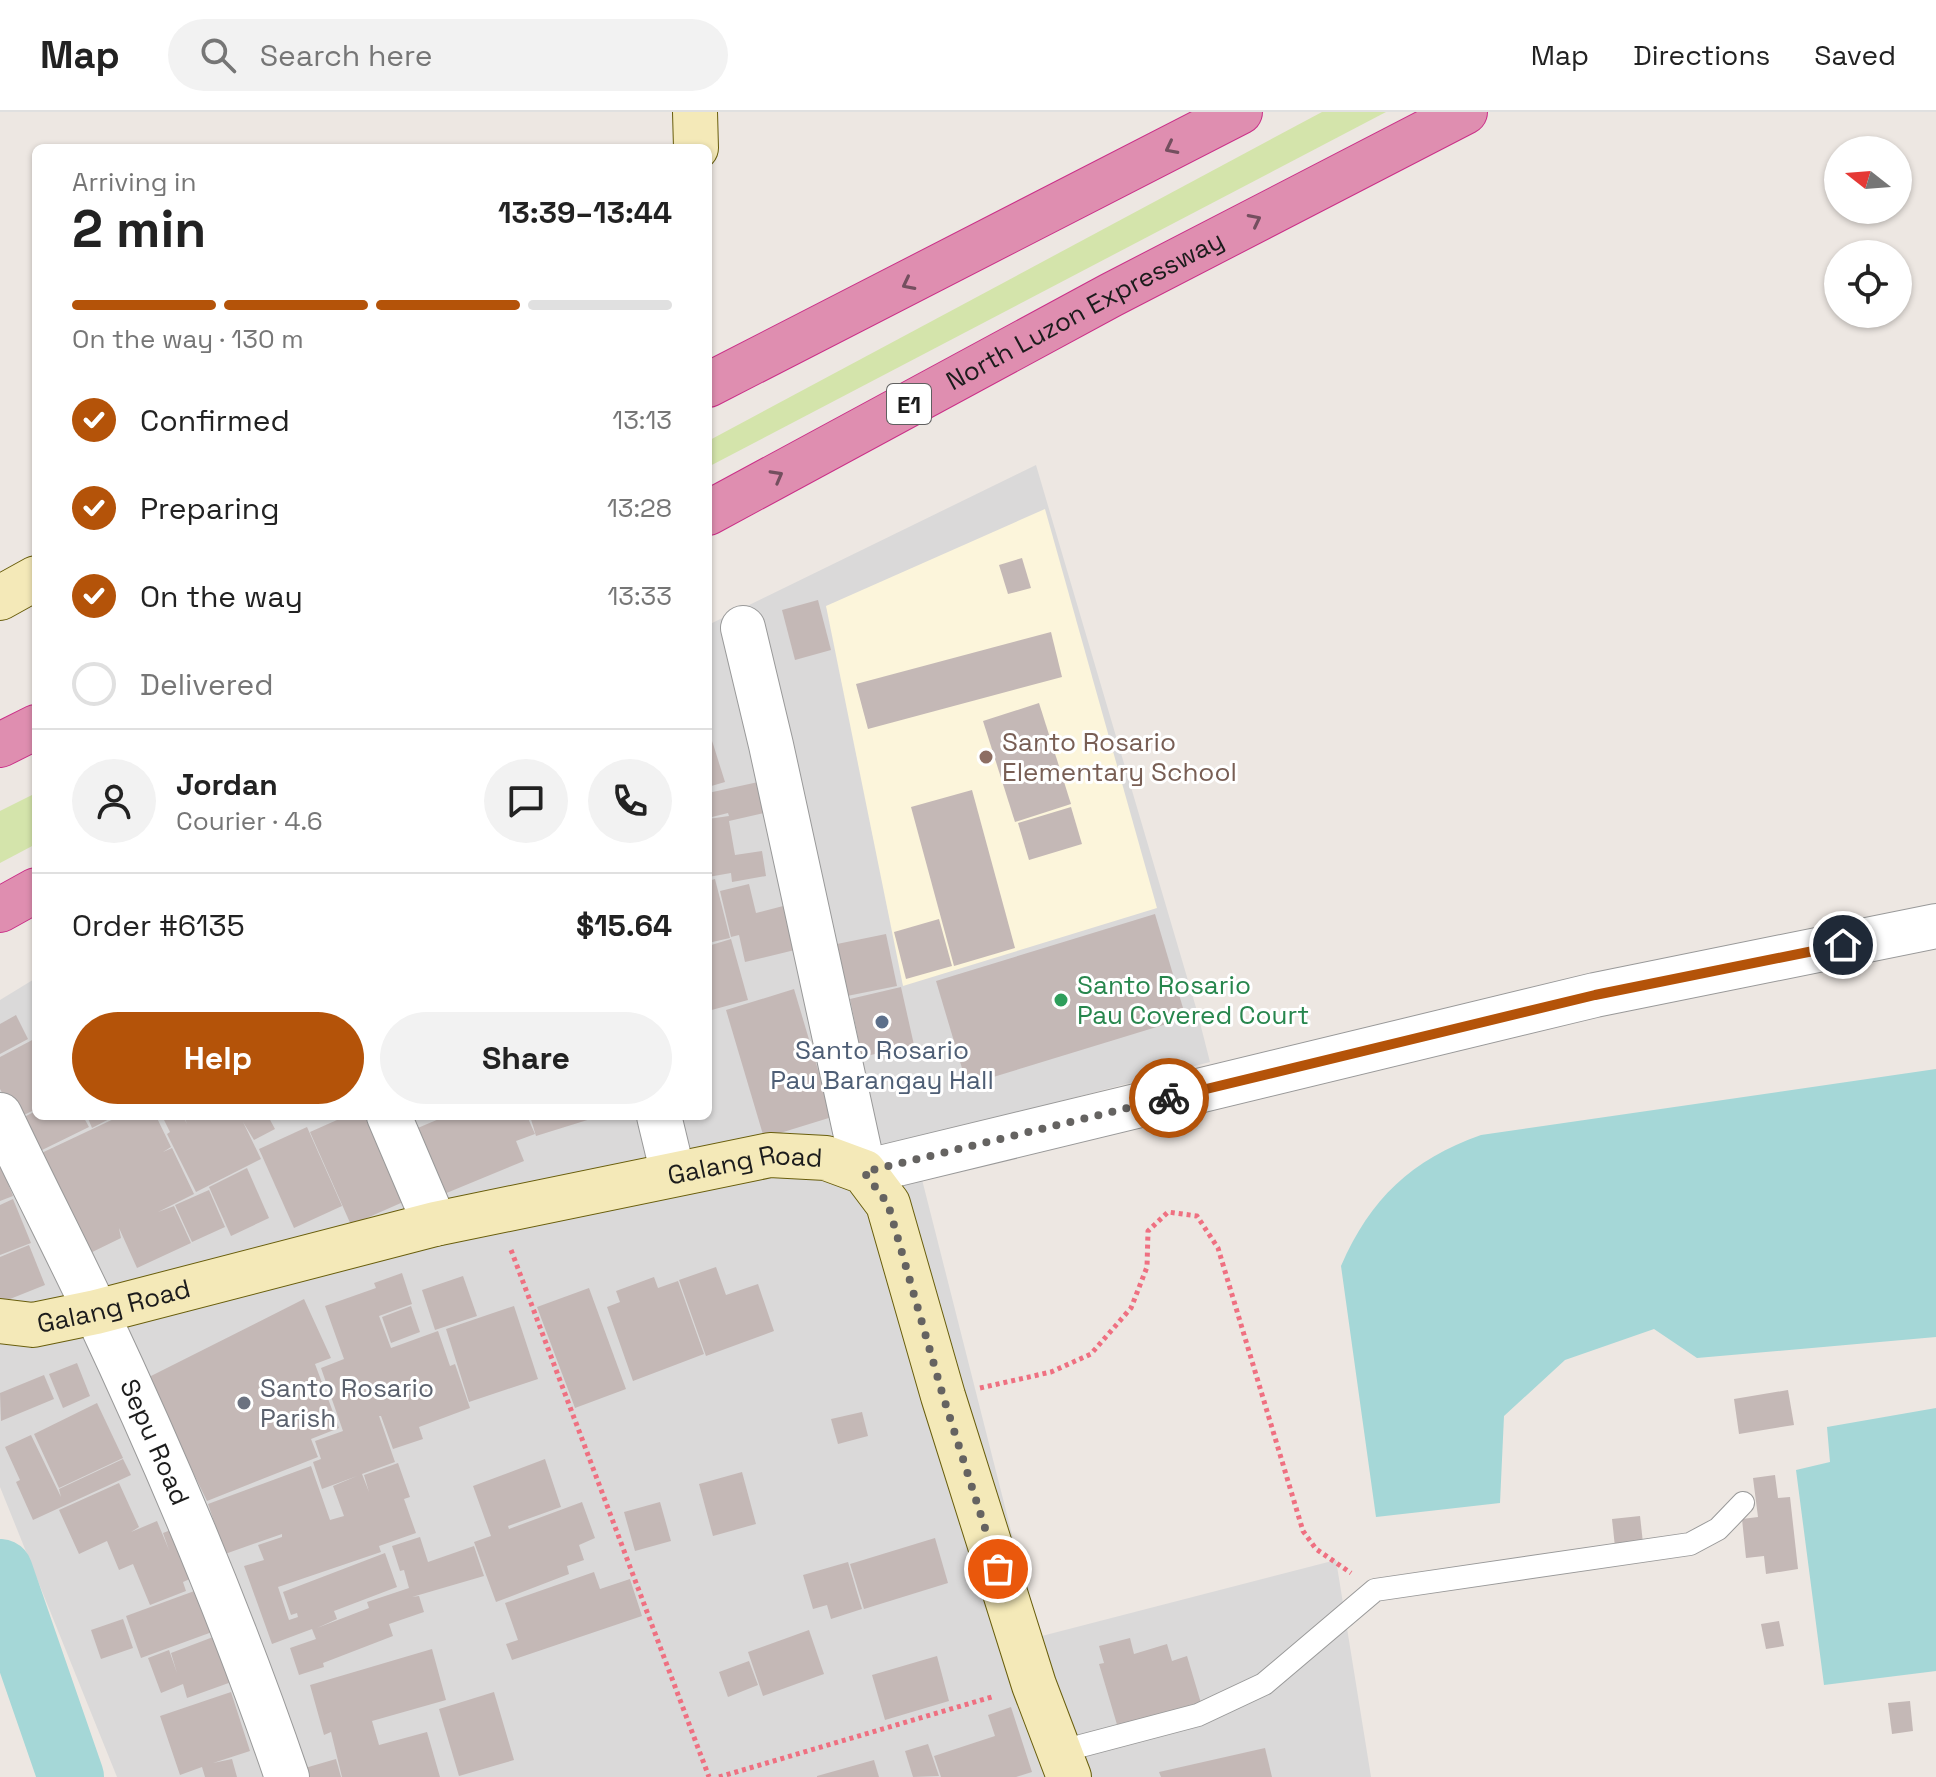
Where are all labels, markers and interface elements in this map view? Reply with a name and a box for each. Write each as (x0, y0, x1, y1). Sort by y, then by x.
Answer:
search box (168, 19, 728, 91)
text: Map (40, 31, 120, 79)
icon: search (196, 33, 240, 77)
text: Search here (260, 36, 433, 75)
text: Map (1531, 37, 1589, 73)
text: Directions (1633, 37, 1770, 73)
text: Saved (1814, 37, 1896, 73)
north arrow (1824, 136, 1912, 224)
map controls (1824, 136, 1912, 328)
one-way arrow (1165, 138, 1179, 153)
text: Arriving in (72, 165, 196, 199)
text: 13:39–13:44 (498, 193, 672, 232)
text: 2 min (72, 196, 206, 262)
one-way arrow (1246, 215, 1261, 230)
street label: North Luzon Expressway (940, 223, 1229, 398)
button: locate (1824, 240, 1912, 328)
one-way arrow (901, 274, 916, 289)
text: On the way · 130 m (72, 322, 304, 356)
road number: E1 (887, 384, 931, 424)
icon: check (72, 398, 116, 442)
text: Confirmed (140, 401, 290, 440)
text: 13:13 (612, 403, 672, 437)
one-way arrow (768, 470, 782, 486)
icon: check (72, 486, 116, 530)
text: Preparing (140, 489, 279, 528)
text: 13:28 (607, 491, 672, 525)
icon: check (72, 574, 116, 618)
text: On the way (140, 577, 303, 616)
text: 13:33 (607, 579, 672, 613)
text: Delivered (140, 665, 274, 704)
place label: Santo Rosario Elementary School (1002, 725, 1237, 789)
marker: Santo Rosario Elementary School (977, 748, 995, 766)
button: person (72, 759, 156, 843)
button: chat (484, 759, 568, 843)
button: phone (588, 759, 672, 843)
text: Jordan (176, 765, 278, 804)
text: Courier · 4.6 (176, 804, 323, 838)
text: Order #6135 (72, 906, 245, 945)
text: $15.64 (576, 906, 672, 945)
pin (1809, 911, 1877, 979)
icon: home (1821, 923, 1865, 967)
place label: Santo Rosario Pau Covered Court (1077, 968, 1309, 1032)
marker: Santo Rosario Pau Covered Court (1052, 991, 1070, 1009)
button: Help (72, 1012, 364, 1104)
button: Share (380, 1012, 672, 1104)
marker: Santo Rosario Pau Barangay Hall (873, 1013, 891, 1031)
place label: Santo Rosario Pau Barangay Hall (770, 1033, 994, 1097)
courier (1129, 1058, 1209, 1138)
icon: bike (1147, 1076, 1191, 1120)
street label: Galang Road (665, 1137, 823, 1193)
street label: Galang Road (34, 1271, 194, 1341)
place label: Santo Rosario Parish (260, 1371, 434, 1435)
street label: Sepu Road (112, 1374, 198, 1510)
marker: Santo Rosario Parish (235, 1394, 253, 1412)
pin (964, 1535, 1032, 1603)
icon: bag (976, 1547, 1020, 1591)

